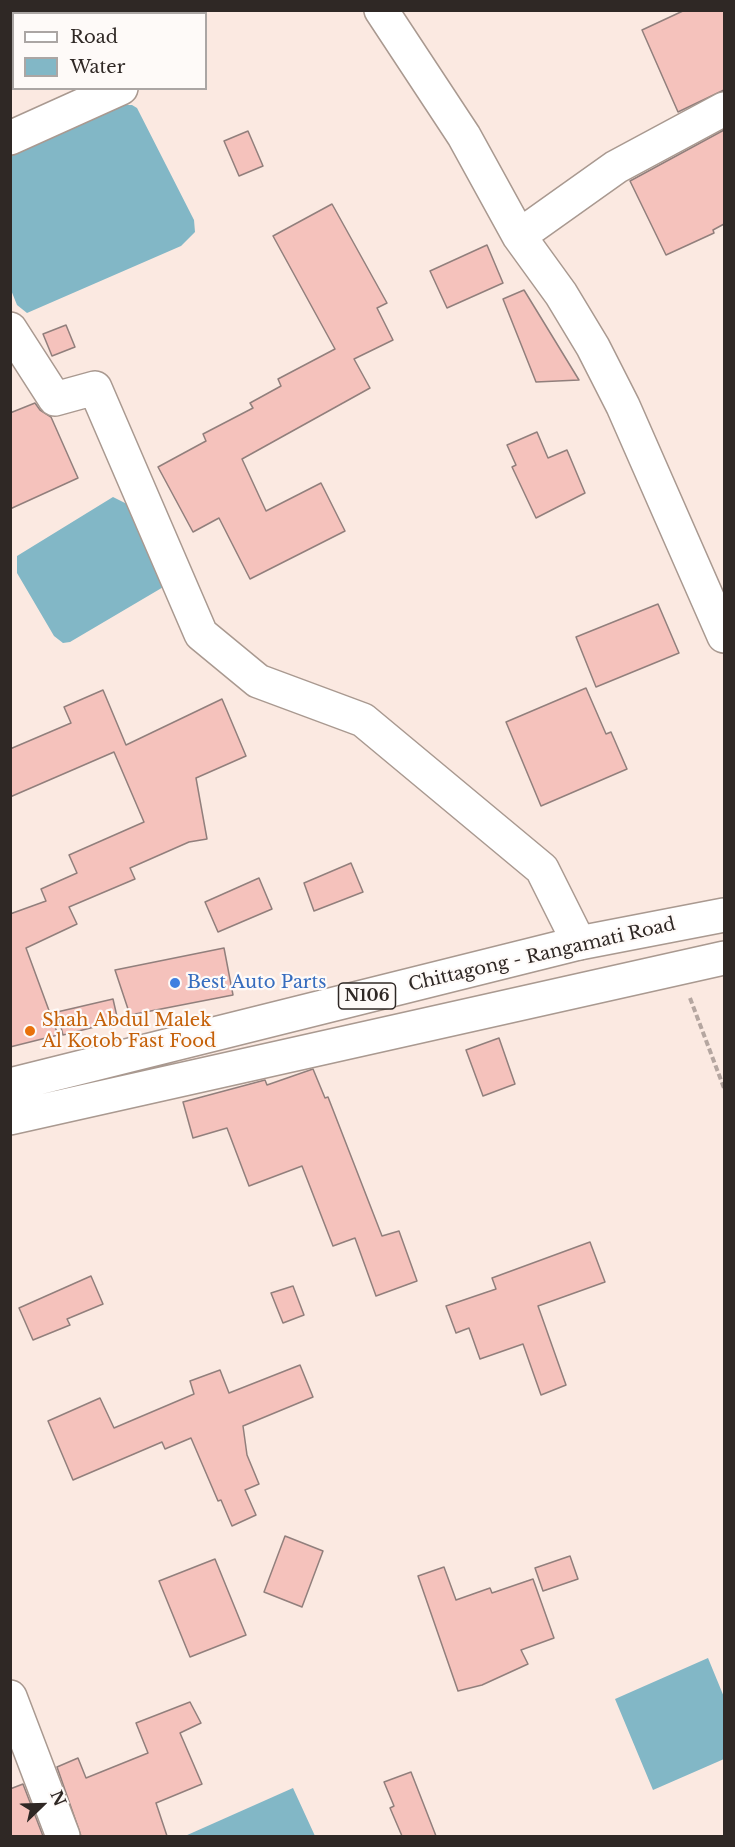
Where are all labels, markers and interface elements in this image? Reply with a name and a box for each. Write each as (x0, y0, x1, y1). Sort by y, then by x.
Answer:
legend (12, 12, 207, 90)
text: Road (70, 26, 118, 48)
text: Water (70, 56, 125, 78)
street label: Chittagong - Rangamati Road (406, 914, 678, 996)
place label: Best Auto Parts (187, 972, 326, 994)
marker: Best Auto Parts (168, 976, 182, 990)
road number: N106 (338, 983, 395, 1009)
place label: Shah Abdul Malek Al Kotob Fast Food (42, 1010, 216, 1052)
marker: Shah Abdul Malek Al Kotob Fast Food (23, 1024, 37, 1038)
north arrow (12, 1775, 72, 1835)
text: N (46, 1787, 71, 1809)

